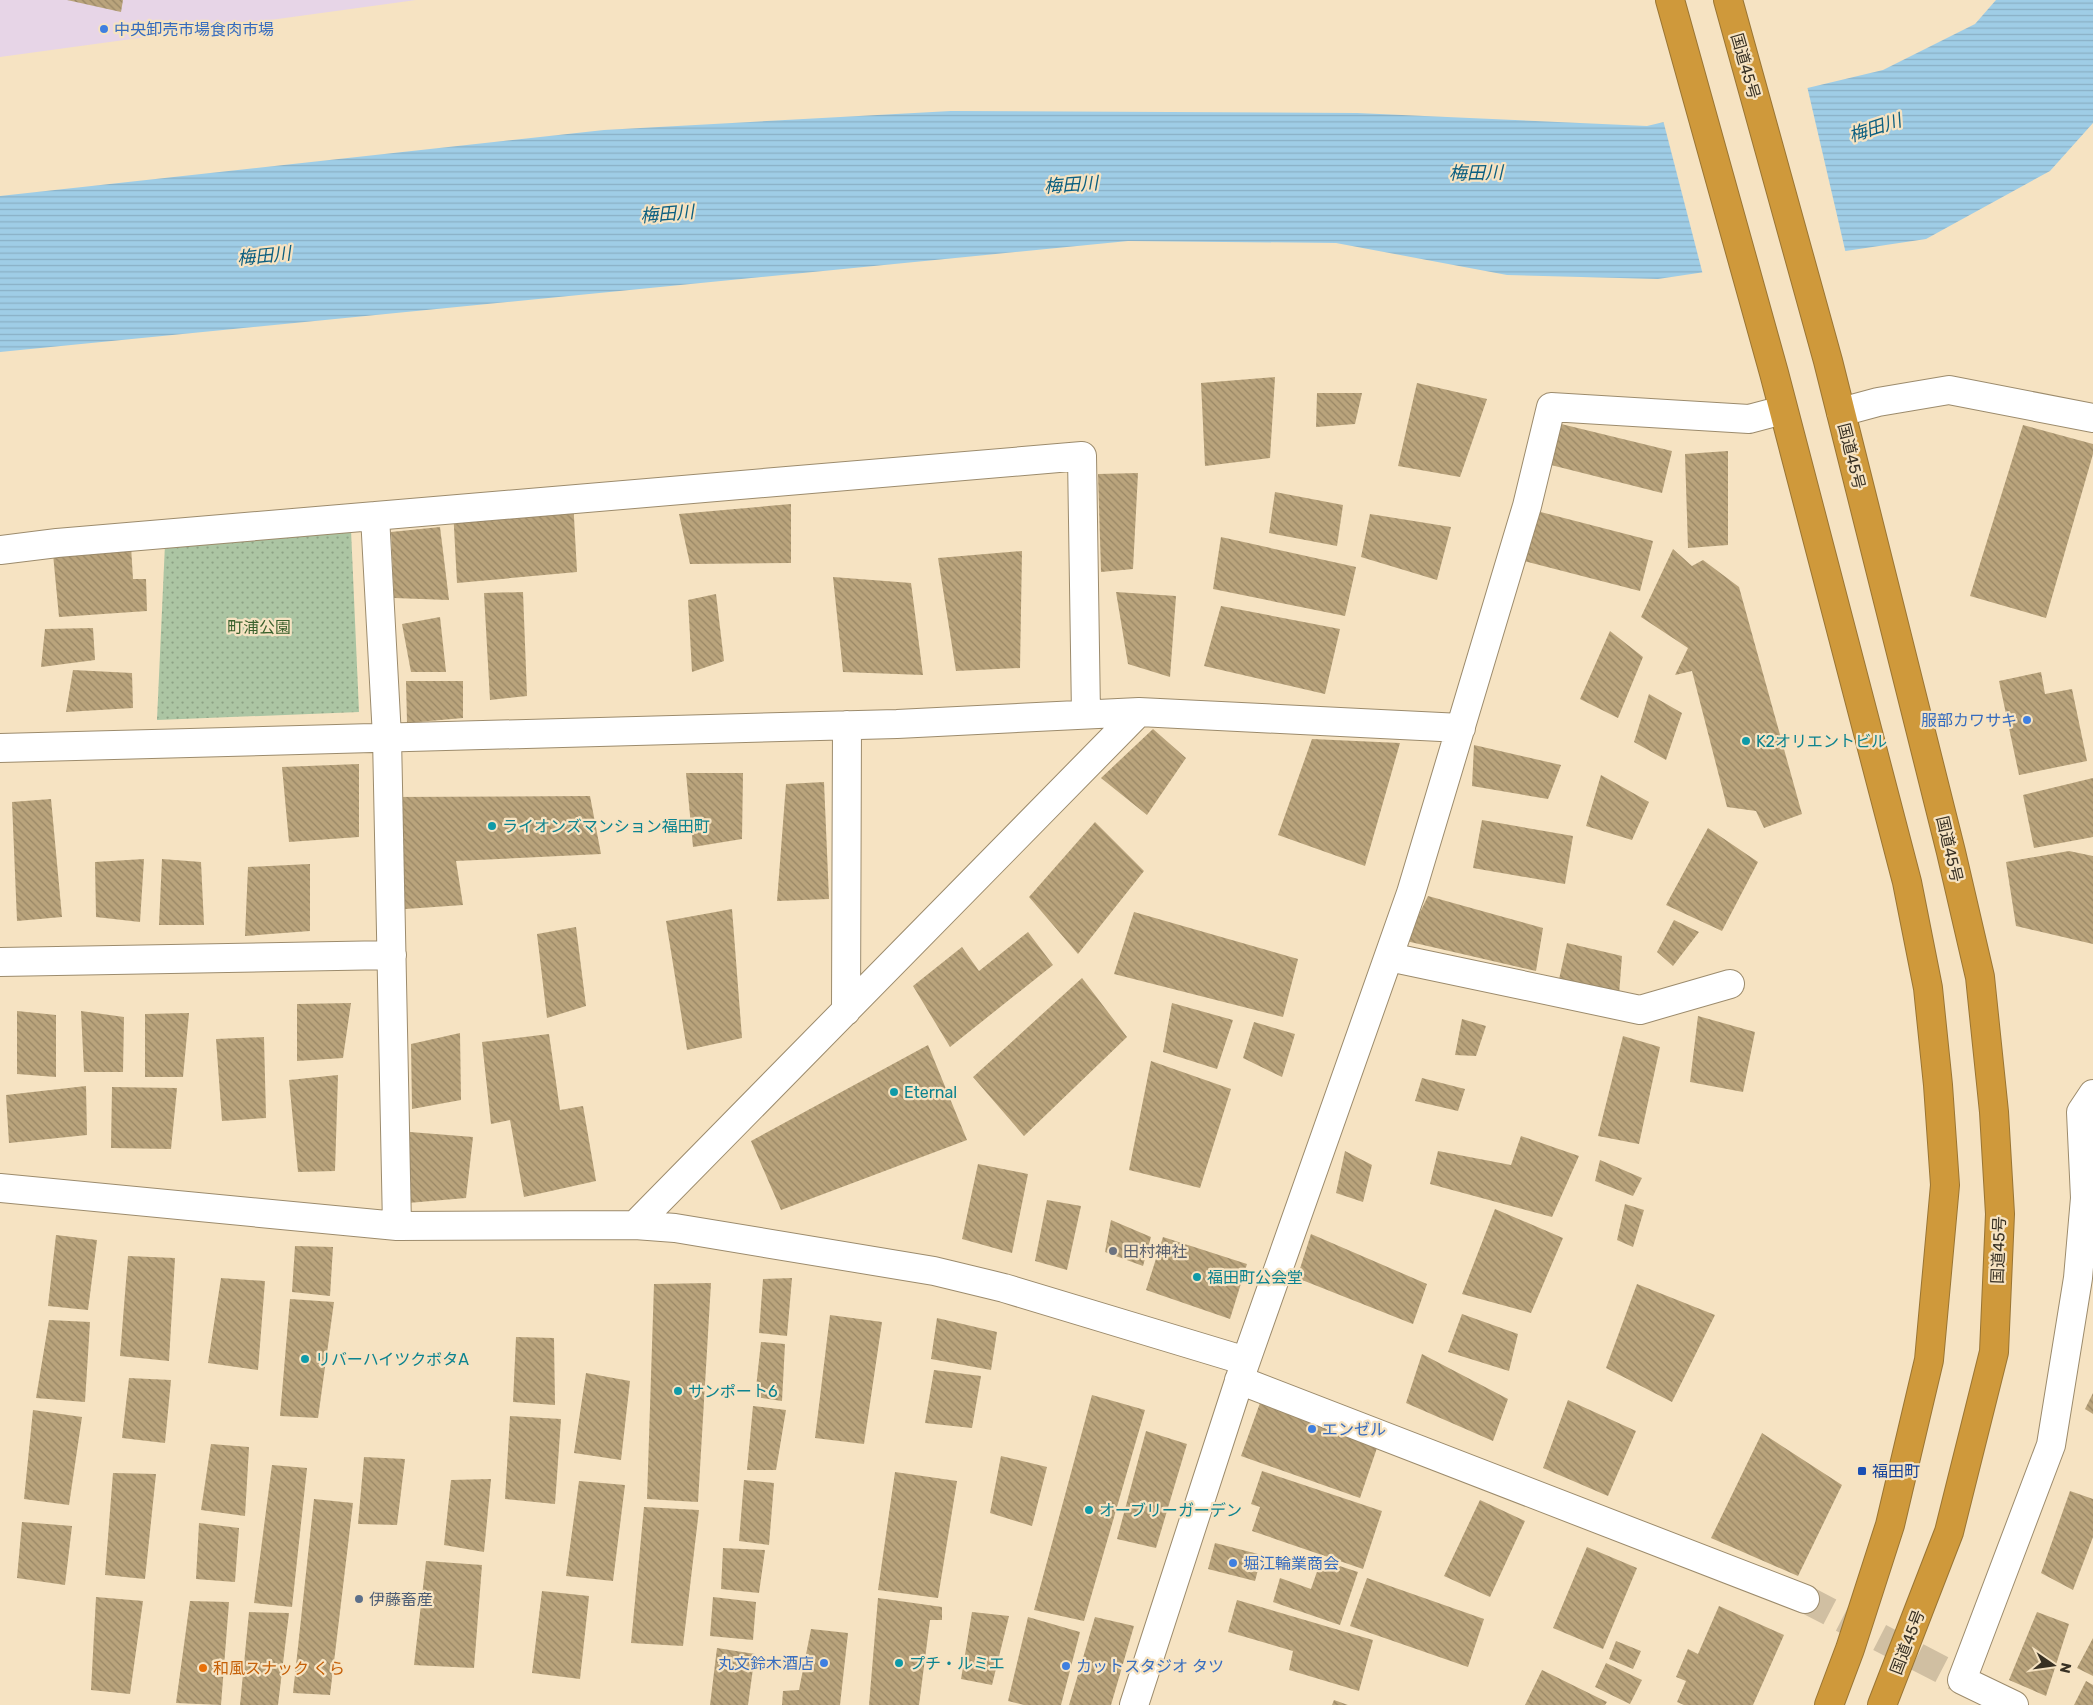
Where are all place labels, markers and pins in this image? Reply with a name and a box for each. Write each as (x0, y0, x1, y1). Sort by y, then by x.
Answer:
place label: 中央卸売市場食肉市場 (114, 20, 274, 39)
marker: 中央卸売市場食肉市場 (98, 23, 110, 35)
place label: 服部カワサキ (1921, 711, 2017, 730)
marker: 服部カワサキ (2021, 714, 2033, 726)
place label: K2オリエントビル (1756, 732, 1887, 751)
marker: K2オリエントビル (1740, 735, 1752, 747)
place label: ライオンズマンション福田町 (502, 817, 710, 836)
marker: ライオンズマンション福田町 (486, 820, 498, 832)
place label: Eternal (904, 1083, 957, 1102)
marker: Eternal (888, 1086, 900, 1098)
place label: 田村神社 (1123, 1242, 1187, 1261)
marker: 田村神社 (1107, 1245, 1119, 1257)
place label: 福田町公会堂 (1207, 1268, 1303, 1287)
marker: 福田町公会堂 (1191, 1271, 1203, 1283)
place label: リバーハイツクボタA (315, 1350, 469, 1369)
marker: リバーハイツクボタA (299, 1353, 311, 1365)
place label: サンポート6 (688, 1382, 778, 1401)
marker: サンポート6 (672, 1385, 684, 1397)
place label: エンゼル (1322, 1420, 1386, 1439)
marker: エンゼル (1306, 1423, 1318, 1435)
place label: 福田町 (1872, 1462, 1920, 1481)
marker: 福田町 (1856, 1465, 1868, 1477)
place label: オーブリーガーデン (1099, 1501, 1242, 1520)
marker: オーブリーガーデン (1083, 1504, 1095, 1516)
place label: 堀江輪業商会 (1243, 1554, 1339, 1573)
marker: 堀江輪業商会 (1227, 1557, 1239, 1569)
place label: 伊藤畜産 (369, 1590, 433, 1609)
marker: 伊藤畜産 (353, 1593, 365, 1605)
place label: 丸文鈴木酒店 (718, 1654, 814, 1673)
place label: プチ・ルミエ (909, 1654, 1005, 1673)
marker: 丸文鈴木酒店 (818, 1657, 830, 1669)
marker: プチ・ルミエ (893, 1657, 905, 1669)
place label: カットスタジオ タツ (1076, 1657, 1224, 1676)
place label: 和風スナック くら (213, 1659, 345, 1678)
marker: カットスタジオ タツ (1060, 1660, 1072, 1672)
marker: 和風スナック くら (197, 1662, 209, 1674)

